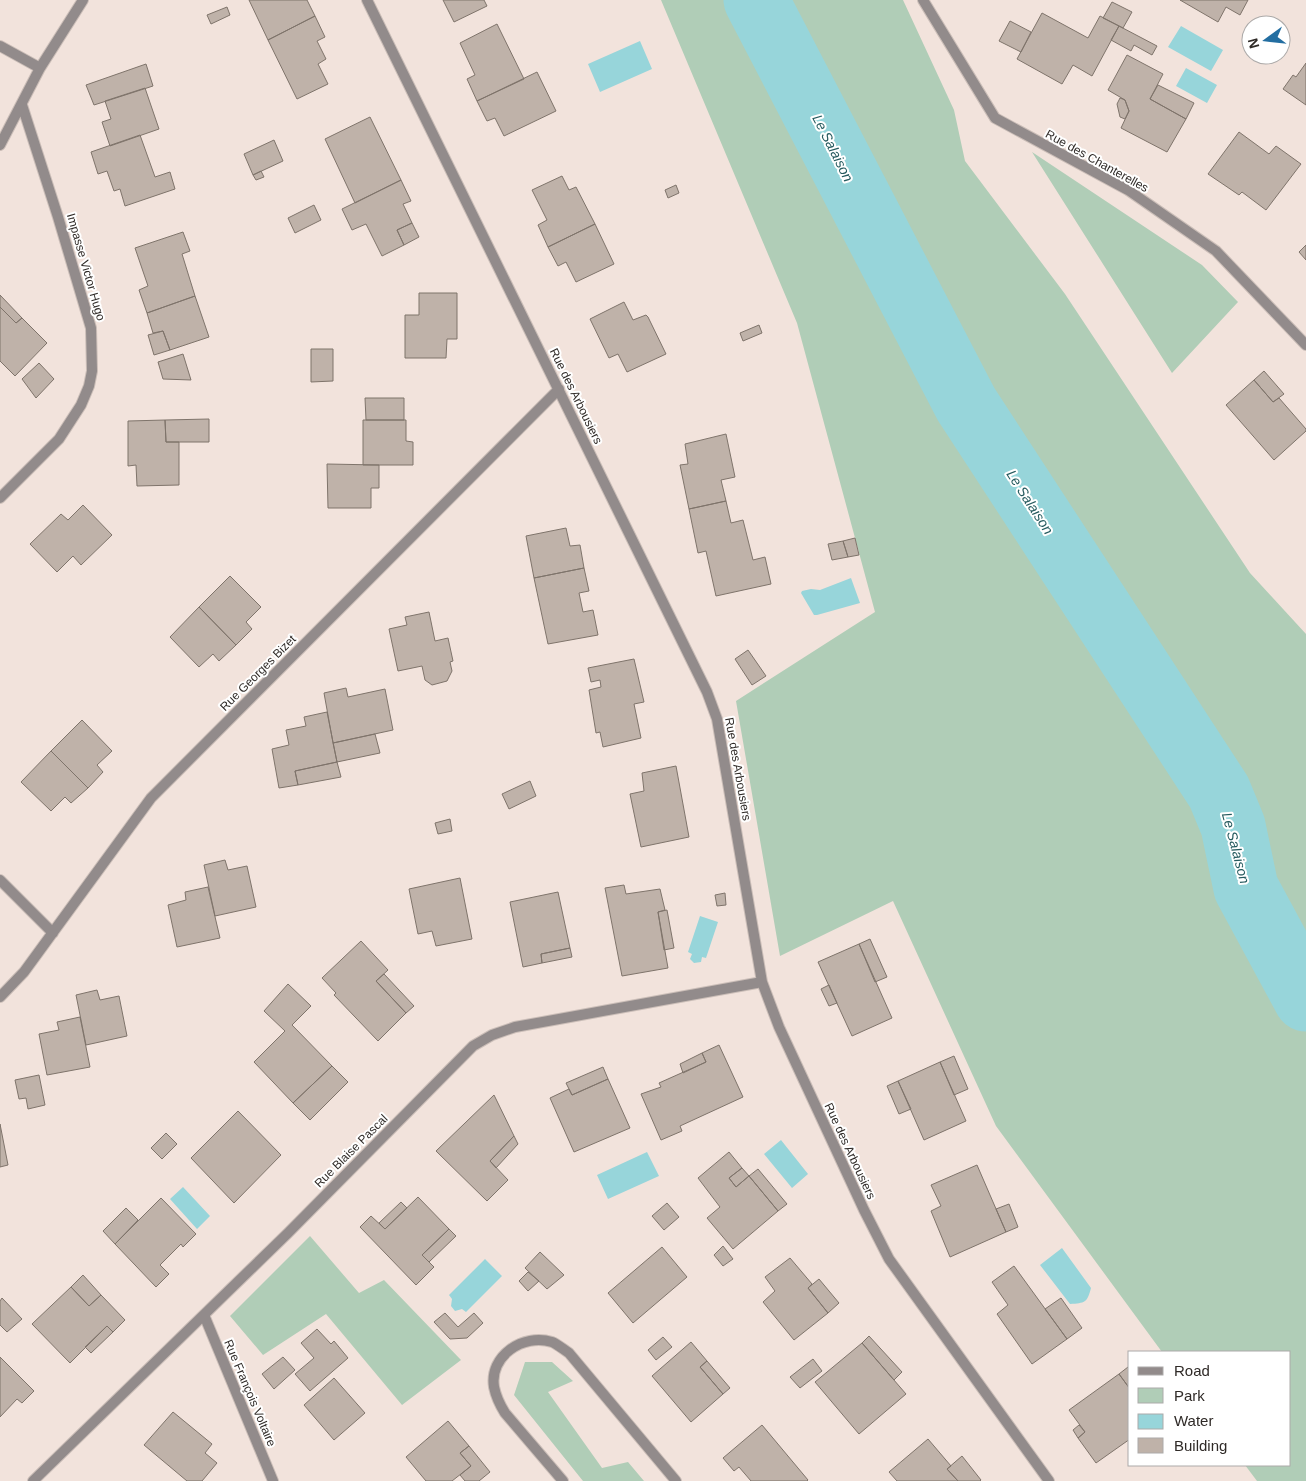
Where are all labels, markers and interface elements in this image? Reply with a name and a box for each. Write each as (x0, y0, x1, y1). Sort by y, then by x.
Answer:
north arrow (1241, 15, 1291, 65)
text: N (1244, 36, 1262, 50)
water label: Le Salaison (809, 112, 857, 184)
street label: Rue des Chanterelles (1043, 127, 1151, 195)
street label: Impasse Victor Hugo (64, 212, 108, 323)
street label: Rue des Arbousiers (547, 346, 605, 446)
water label: Le Salaison (1003, 467, 1057, 537)
street label: Rue Georges Bizet (217, 632, 299, 714)
street label: Rue des Arbousiers (722, 716, 754, 822)
water label: Le Salaison (1219, 811, 1253, 886)
street label: Rue des Arbousiers (822, 1101, 878, 1201)
street label: Rue Blaise Pascal (312, 1112, 390, 1190)
street label: Rue François Voltaire (221, 1337, 279, 1449)
legend (1128, 1351, 1291, 1466)
text: Road (1174, 1362, 1210, 1379)
text: Park (1174, 1387, 1205, 1404)
text: Water (1174, 1412, 1213, 1429)
text: Building (1174, 1437, 1227, 1454)

